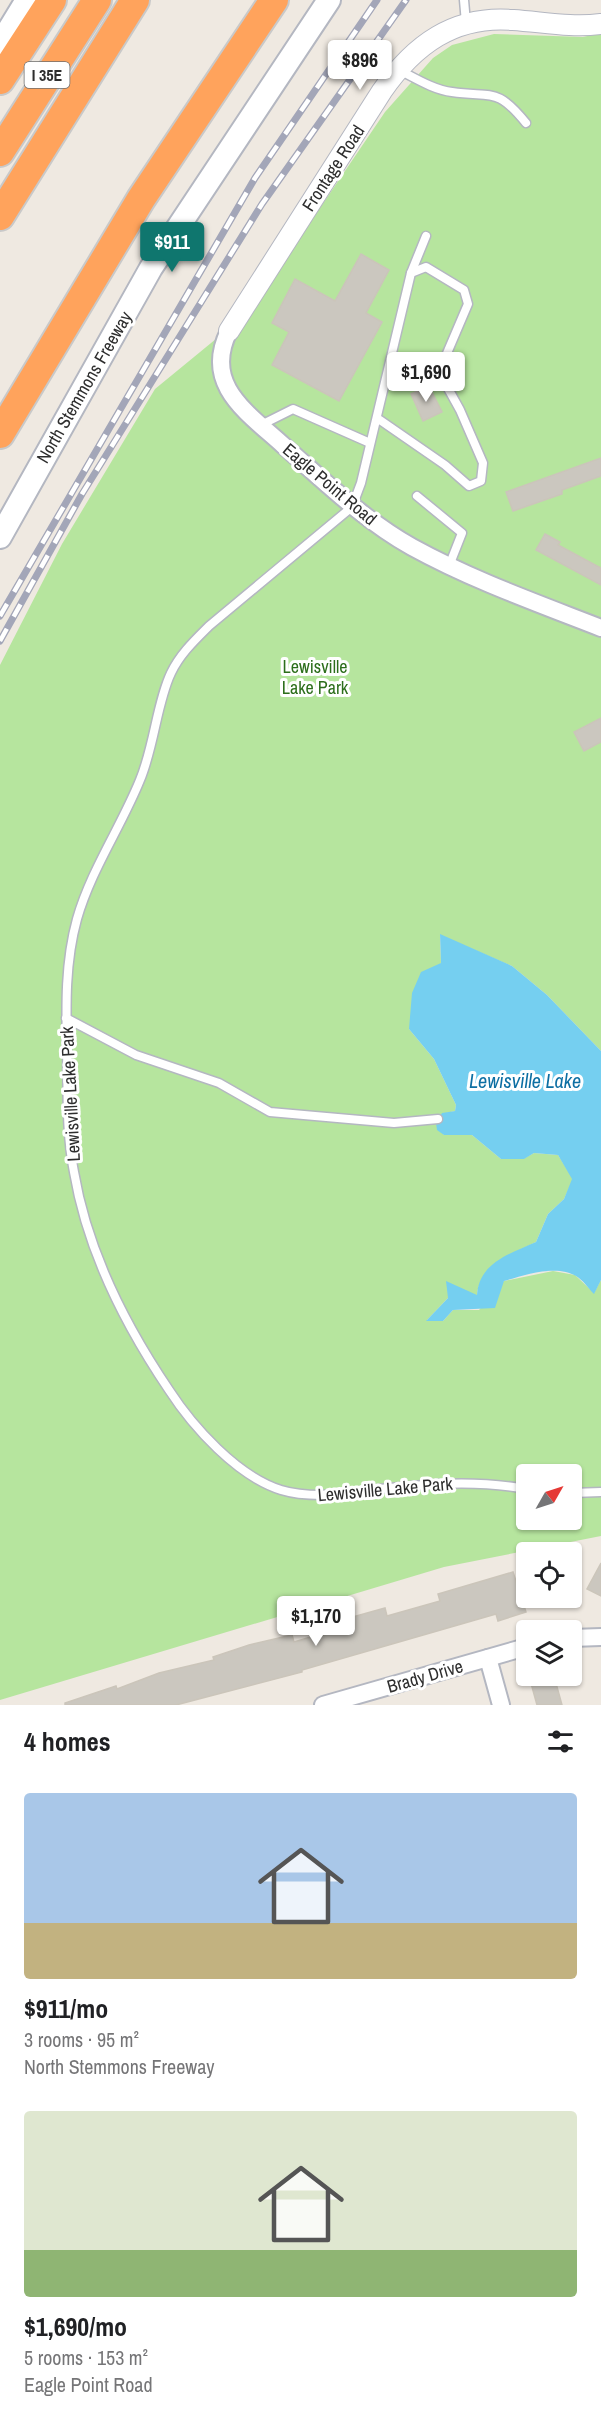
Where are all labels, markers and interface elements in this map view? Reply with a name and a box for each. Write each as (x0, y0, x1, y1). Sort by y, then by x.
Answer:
pin: $896 (324, 40, 396, 91)
text: $896 (342, 46, 378, 73)
road number: I 35E (24, 62, 70, 88)
street label: Frontage Road (296, 120, 370, 216)
pin: $911 (136, 222, 208, 273)
text: $911 (154, 228, 190, 255)
street label: North Stemmons Freeway (30, 306, 138, 467)
pin: $1,690 (377, 352, 475, 403)
text: $1,690 (401, 358, 451, 385)
street label: Eagle Point Road (278, 437, 382, 531)
park label: Lewisville Lake Park (282, 654, 349, 700)
street label: Lewisville Lake Park (54, 1025, 86, 1162)
water label: Lewisville Lake (469, 1067, 581, 1094)
north arrow (516, 1464, 582, 1530)
map controls (516, 1464, 582, 1686)
street label: Lewisville Lake Park (316, 1471, 454, 1507)
button: locate (516, 1542, 582, 1608)
pin: $1,170 (267, 1596, 365, 1647)
text: $1,170 (291, 1602, 341, 1629)
button: layers (516, 1620, 582, 1686)
street label: Brady Drive (384, 1653, 466, 1699)
text: 4 homes (24, 1724, 111, 1759)
icon: filters (544, 1725, 577, 1758)
icon: home (247, 1832, 355, 1940)
text: $911/mo (24, 1991, 108, 2026)
text: 3 rooms · 95 m² (24, 2026, 139, 2053)
text: North Stemmons Freeway (24, 2053, 214, 2080)
icon: home (247, 2150, 355, 2258)
text: $1,690/mo (24, 2309, 127, 2344)
text: 5 rooms · 153 m² (24, 2344, 148, 2371)
text: Eagle Point Road (24, 2371, 153, 2398)

